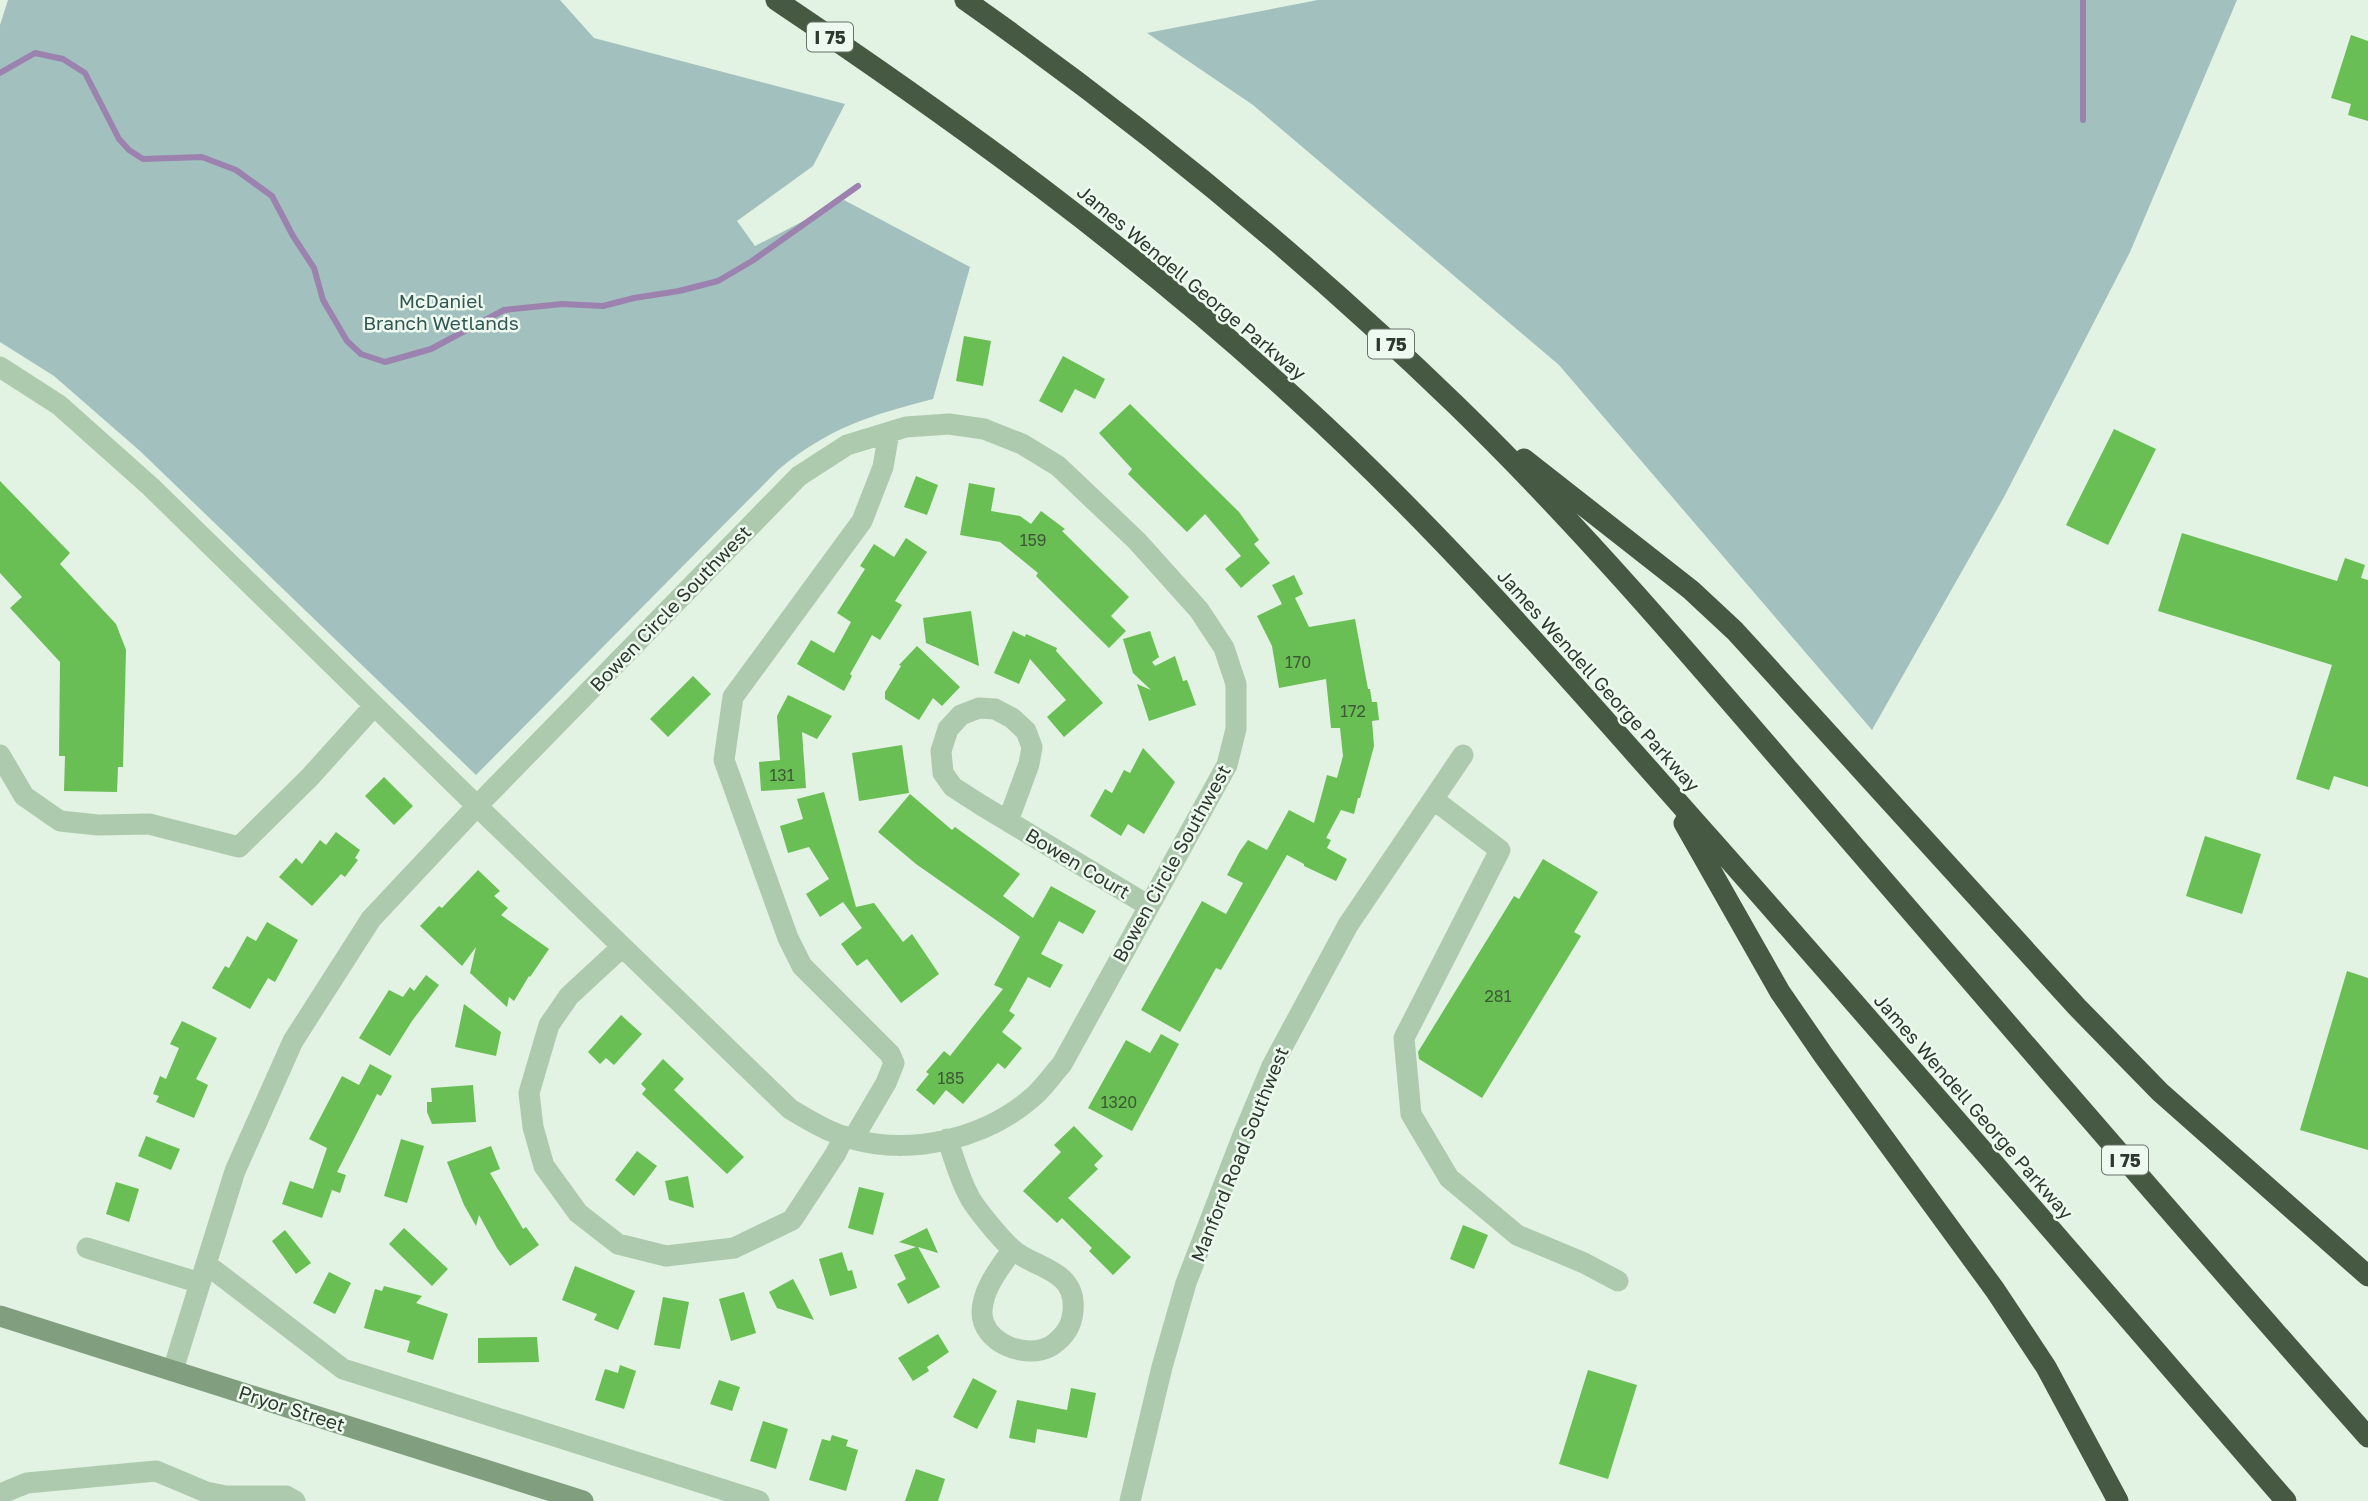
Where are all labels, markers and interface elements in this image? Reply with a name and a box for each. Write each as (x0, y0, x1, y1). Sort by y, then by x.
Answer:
road number: I 75 (807, 22, 853, 52)
street label: James Wendell George Parkway (1073, 179, 1311, 385)
park label: McDaniel Branch Wetlands (363, 289, 519, 334)
road number: I 75 (1368, 330, 1414, 358)
street label: Bowen Circle Southwest (585, 520, 755, 696)
house number: 159 (1020, 530, 1046, 550)
street label: James Wendell George Parkway (1493, 564, 1705, 796)
house number: 170 (1285, 652, 1311, 672)
house number: 172 (1340, 701, 1366, 721)
street label: Bowen Circle Southwest (1107, 760, 1235, 966)
house number: 131 (770, 765, 795, 785)
street label: Bowen Court (1022, 823, 1134, 903)
house number: 281 (1485, 986, 1512, 1006)
street label: James Wendell George Parkway (1870, 988, 2079, 1224)
street label: Manford Road Southwest (1185, 1043, 1293, 1265)
house number: 185 (938, 1068, 964, 1088)
house number: 1320 (1101, 1092, 1137, 1112)
road number: I 75 (2102, 1146, 2148, 1175)
street label: Pryor Street (236, 1380, 348, 1436)

